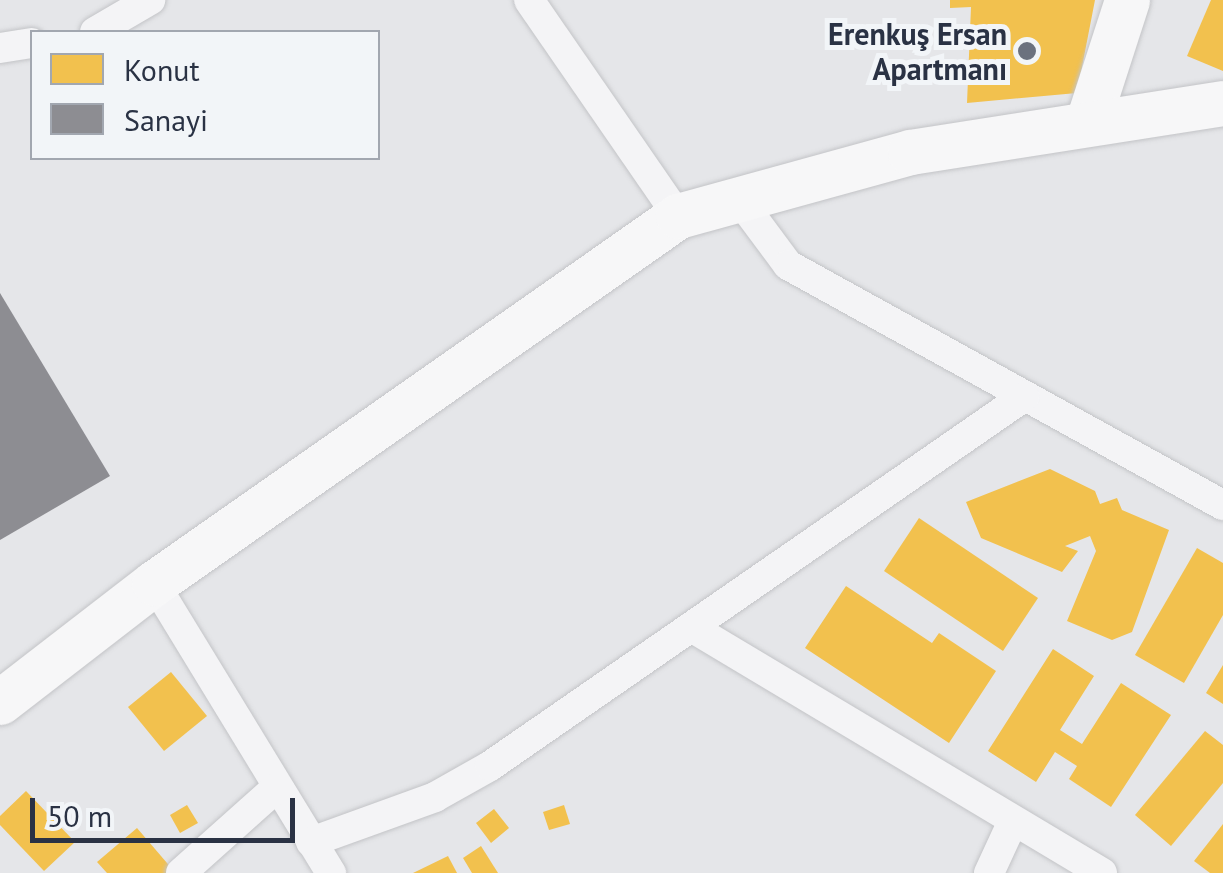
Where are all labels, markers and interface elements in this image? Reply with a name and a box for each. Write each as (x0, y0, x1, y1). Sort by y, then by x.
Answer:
place label: Erenkuş Ersan Apartmanı (828, 16, 1007, 86)
legend (30, 30, 380, 160)
marker: Erenkuş Ersan Apartmanı (1016, 40, 1038, 62)
text: Konut (124, 50, 200, 89)
text: Sanayi (124, 100, 208, 139)
scale bar (35, 778, 300, 840)
text: 50 m (47, 796, 112, 835)

